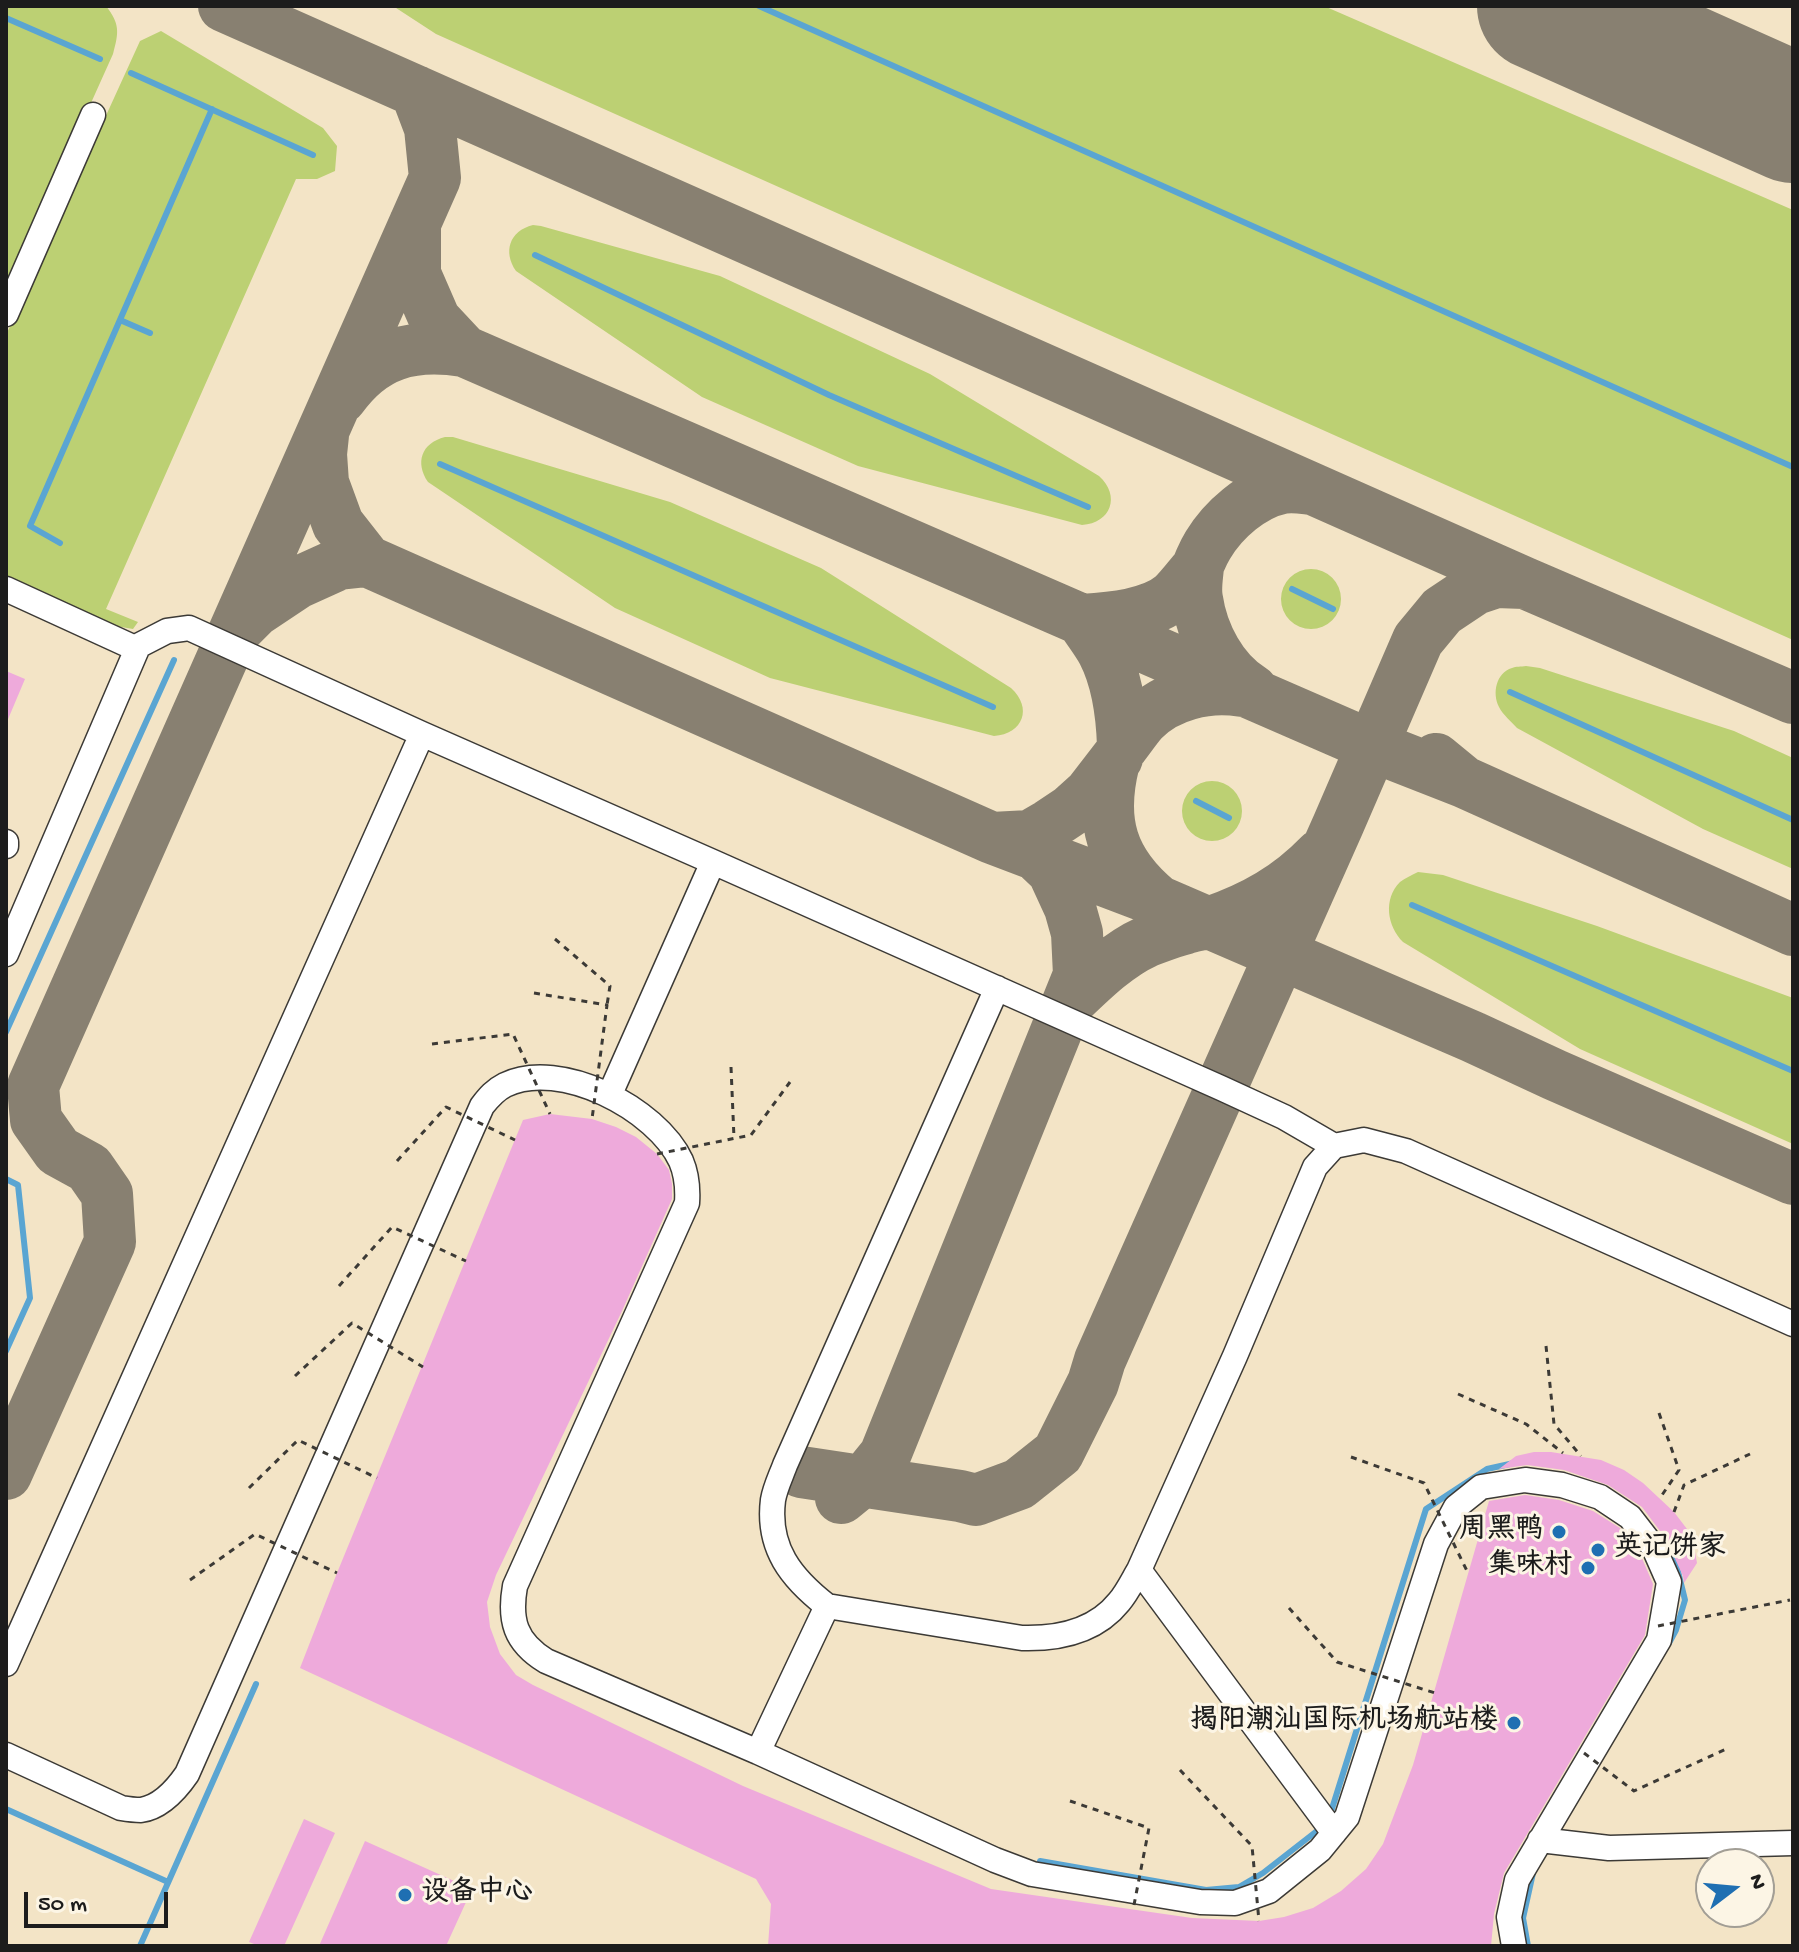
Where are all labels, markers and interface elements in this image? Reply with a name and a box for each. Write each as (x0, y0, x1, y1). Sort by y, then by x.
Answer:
place label: 周黑鸭 (1459, 1515, 1543, 1549)
marker: 周黑鸭 (1550, 1523, 1568, 1541)
place label: 英记饼家 (1614, 1533, 1726, 1567)
marker: 英记饼家 (1589, 1541, 1607, 1559)
place label: 集味村 (1488, 1551, 1572, 1585)
marker: 集味村 (1579, 1559, 1597, 1577)
place label: 揭阳潮汕国际机场航站楼 (1190, 1706, 1498, 1740)
marker: 揭阳潮汕国际机场航站楼 (1505, 1714, 1523, 1732)
north arrow (1695, 1848, 1775, 1928)
text: N (1742, 1871, 1771, 1892)
scale bar (28, 1876, 172, 1926)
place label: 设备中心 (421, 1878, 533, 1912)
marker: 设备中心 (396, 1886, 414, 1904)
text: 50 m (38, 1891, 87, 1920)

